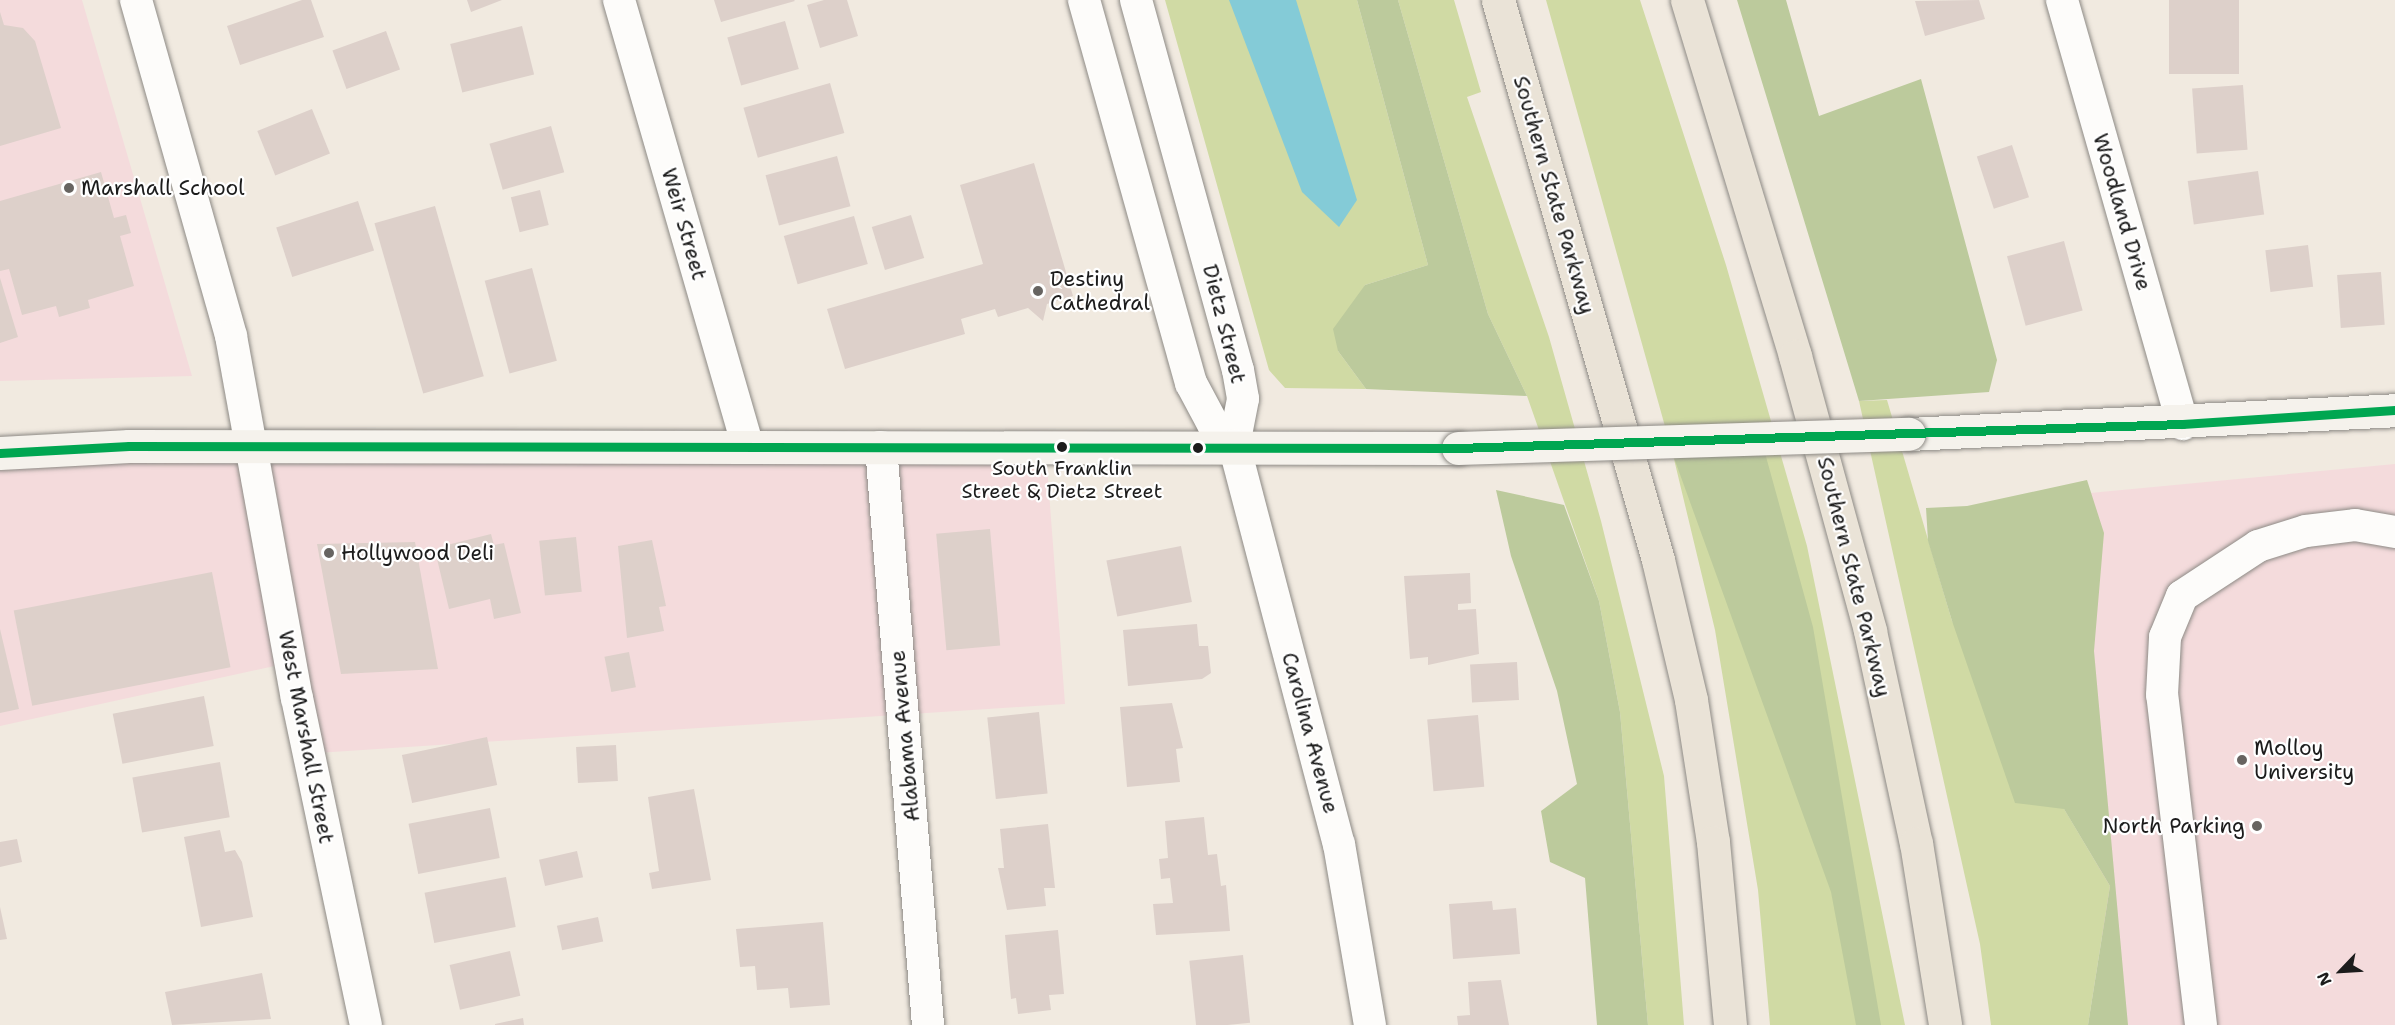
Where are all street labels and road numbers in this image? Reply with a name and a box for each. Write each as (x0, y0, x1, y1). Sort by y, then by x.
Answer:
street label: Southern State Parkway (1508, 73, 1600, 317)
street label: Woodland Drive (2088, 131, 2156, 293)
street label: Weir Street (656, 165, 712, 283)
street label: Dietz Street (1197, 262, 1251, 386)
street label: Southern State Parkway (1812, 454, 1896, 700)
street label: West Marshall Street (273, 628, 339, 846)
street label: Alabama Avenue (885, 649, 925, 823)
street label: Carolina Avenue (1276, 650, 1344, 816)

